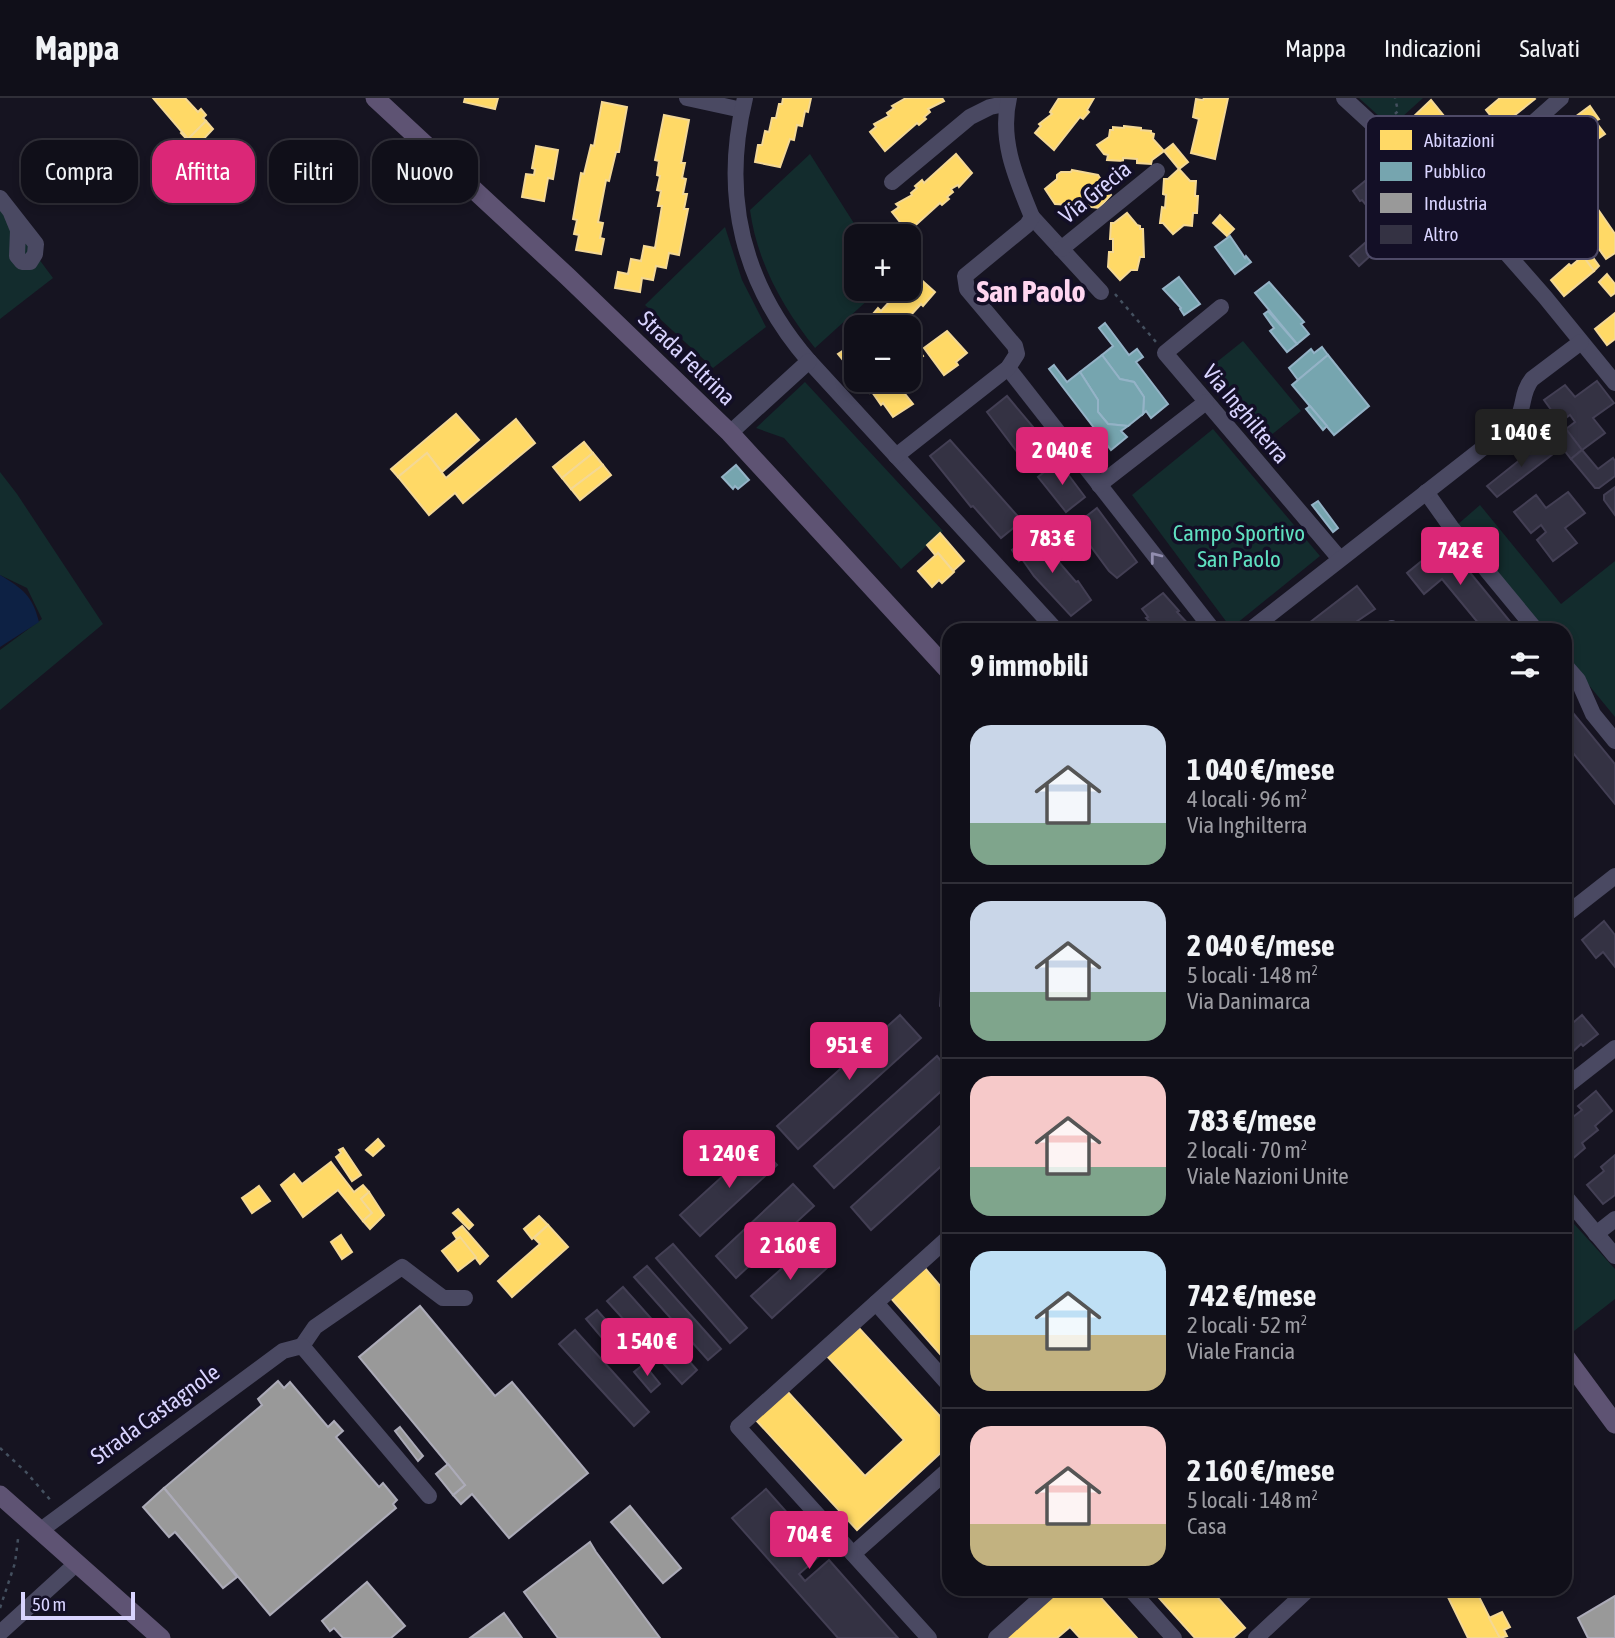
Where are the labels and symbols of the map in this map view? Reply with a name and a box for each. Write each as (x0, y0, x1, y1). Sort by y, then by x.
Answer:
legend (1366, 116, 1598, 259)
text: Abitazioni (1424, 129, 1495, 151)
street label: Via Grecia (1054, 155, 1136, 229)
text: Pubblico (1424, 160, 1486, 182)
text: Industria (1424, 192, 1487, 214)
text: Altro (1424, 223, 1458, 245)
district label: San Paolo (976, 274, 1086, 308)
street label: Strada Feltrina (633, 306, 741, 410)
street label: Via Inghilterra (1197, 359, 1295, 469)
pin: 1 040 € (1456, 410, 1586, 469)
pin: 2 040 € (997, 428, 1127, 487)
pin: 783 € (1003, 516, 1101, 575)
park label: Campo Sportivo San Paolo (1173, 520, 1305, 572)
pin: 742 € (1411, 528, 1509, 587)
one-way arrow (1151, 552, 1164, 565)
pin: 951 € (800, 1023, 898, 1082)
pin: 1 240 € (664, 1130, 794, 1190)
pin: 2 160 € (725, 1222, 855, 1282)
pin: 1 540 € (582, 1318, 712, 1378)
street label: Strada Castagnole (86, 1359, 224, 1469)
pin: 704 € (760, 1512, 858, 1571)
scale bar (21, 1589, 135, 1621)

